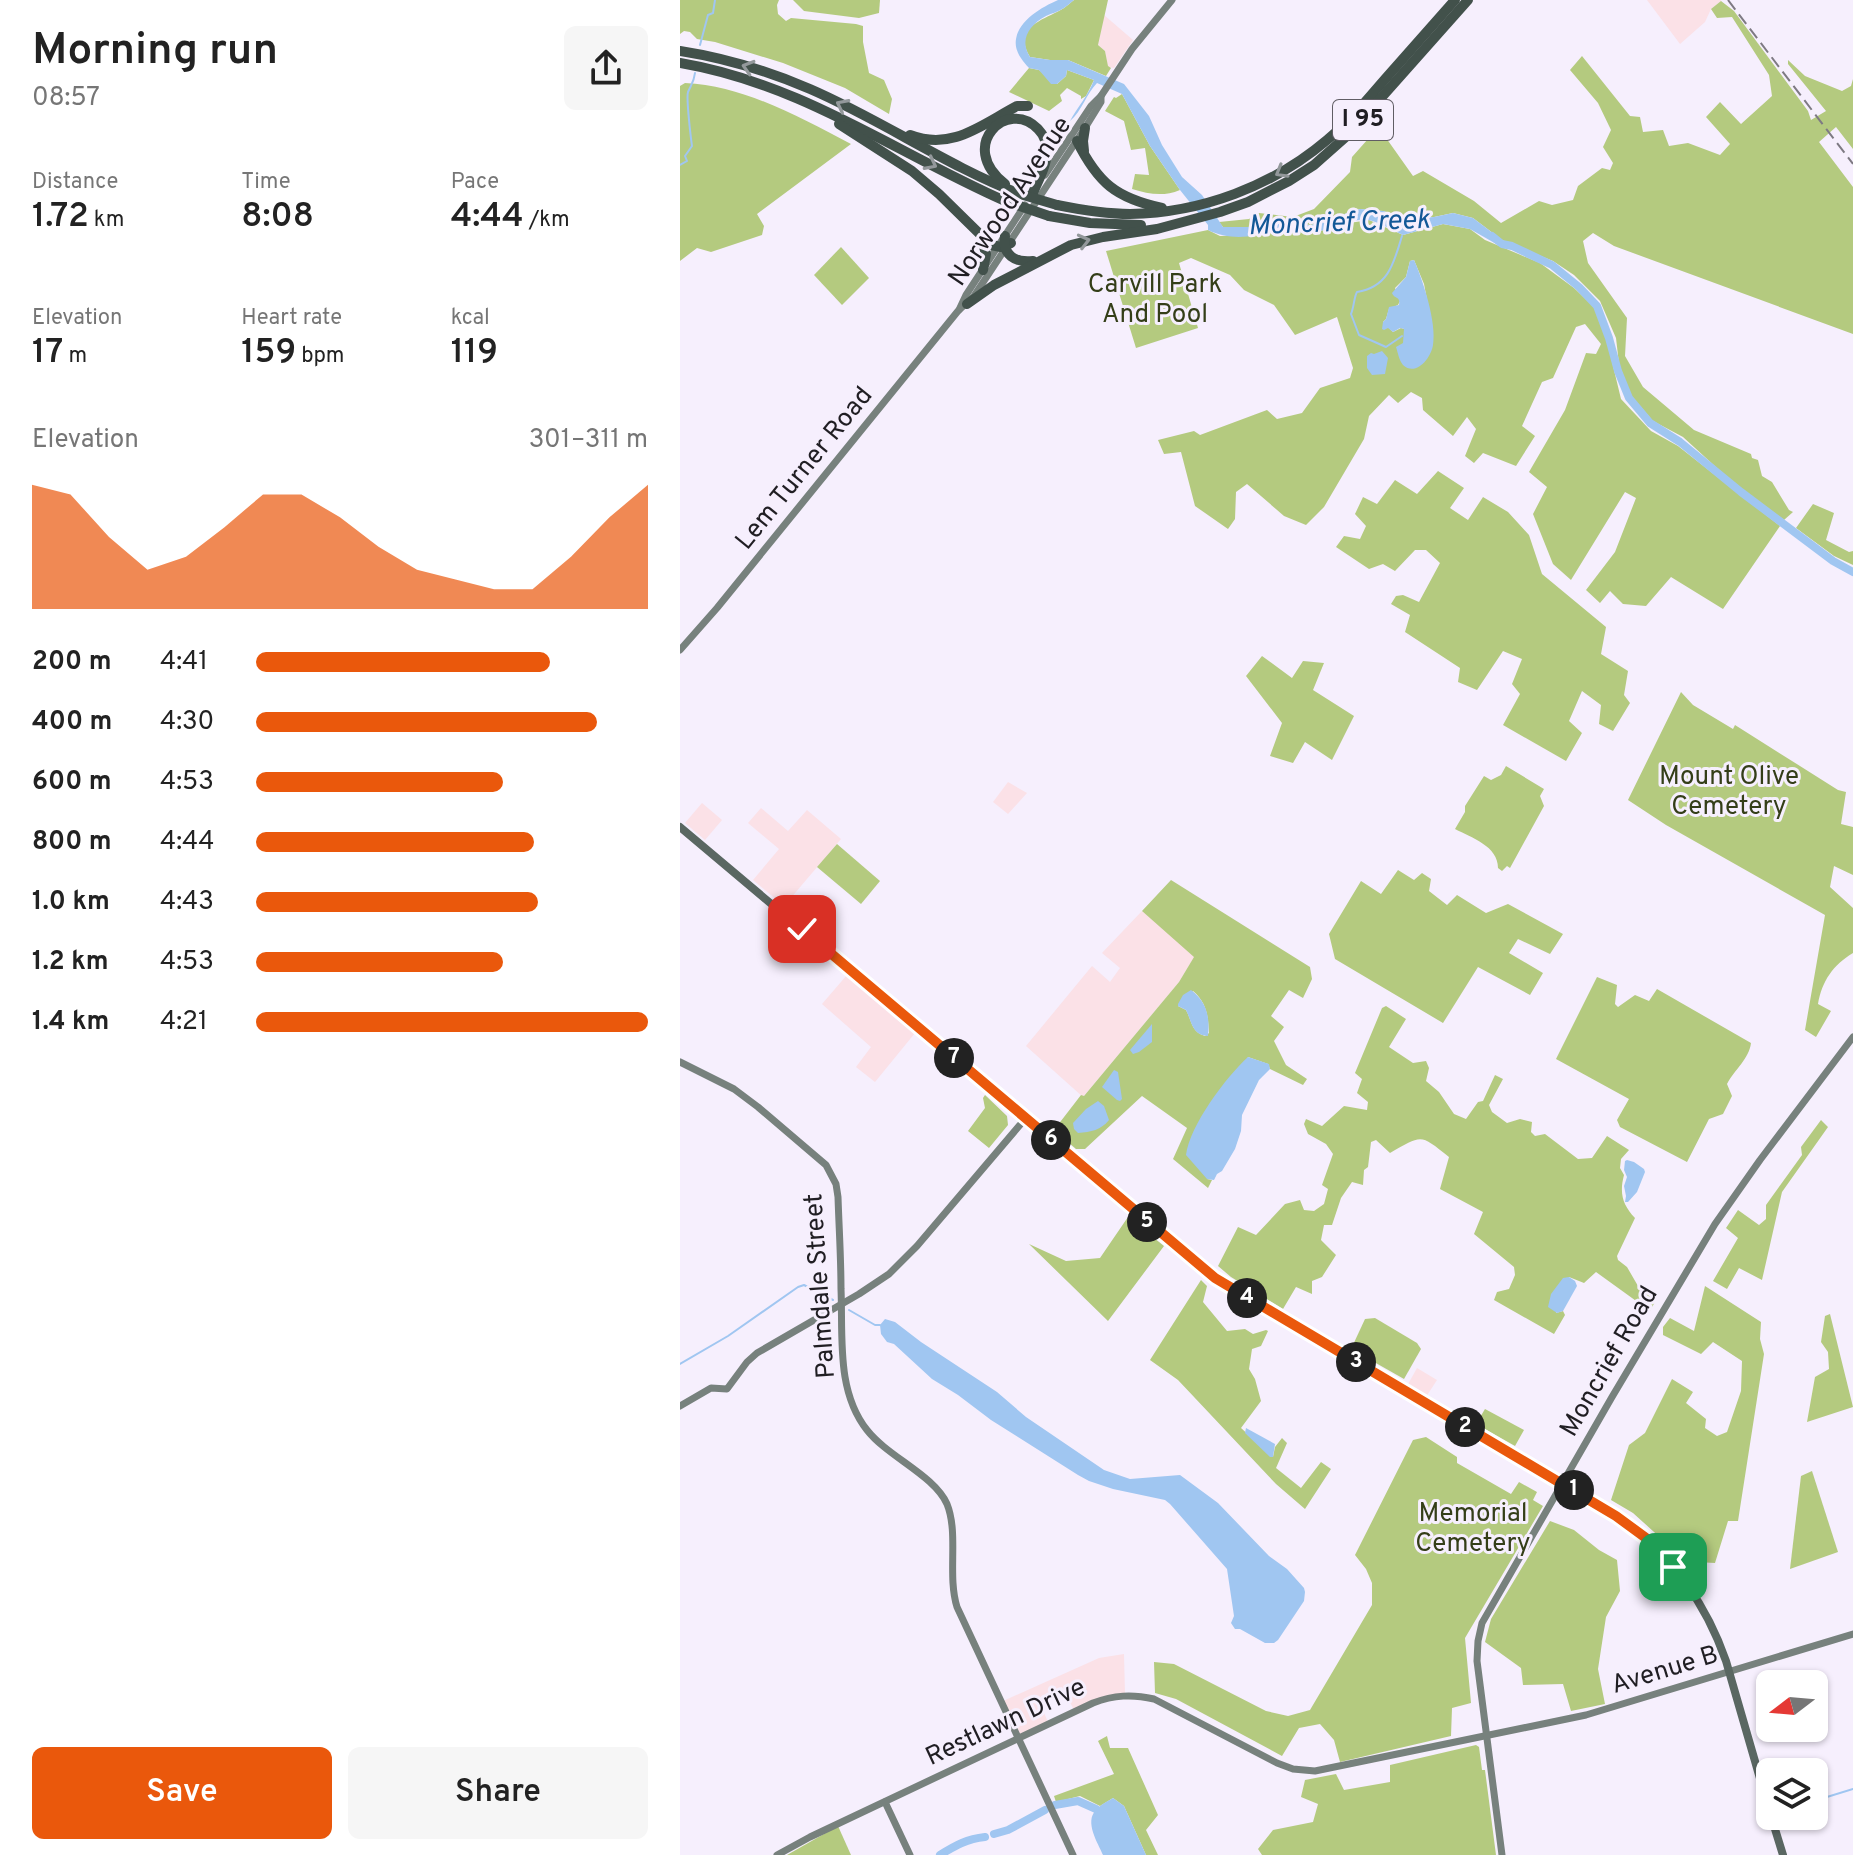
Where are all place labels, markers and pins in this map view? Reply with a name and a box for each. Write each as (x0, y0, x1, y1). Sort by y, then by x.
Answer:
pin (768, 895, 836, 963)
pin: 7 (934, 1038, 974, 1078)
pin: 6 (1031, 1120, 1071, 1160)
pin: 5 (1127, 1202, 1167, 1242)
pin: 4 (1227, 1278, 1267, 1318)
pin: 3 (1336, 1342, 1376, 1382)
pin: 2 (1445, 1407, 1485, 1447)
pin: 1 (1554, 1470, 1594, 1510)
pin (1639, 1533, 1707, 1601)

